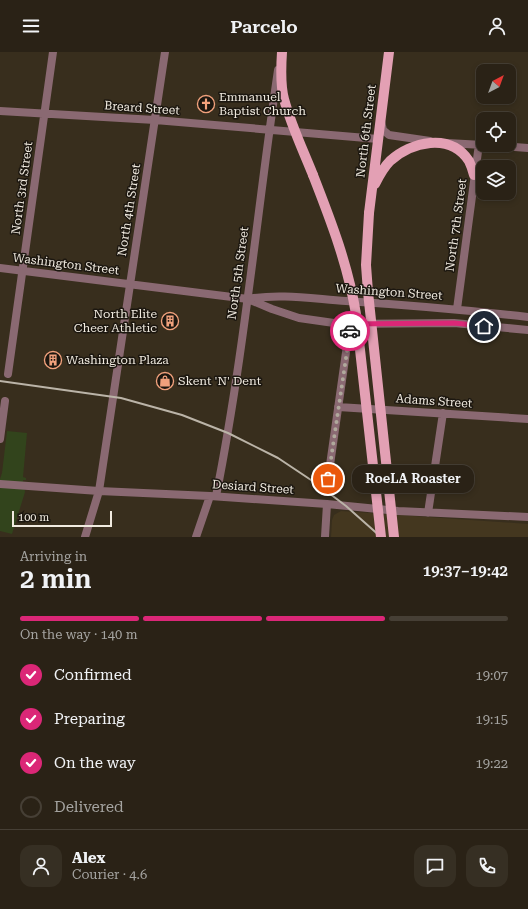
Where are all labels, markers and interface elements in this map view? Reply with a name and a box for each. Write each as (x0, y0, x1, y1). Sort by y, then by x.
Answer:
icon: menu (20, 15, 42, 37)
icon: person (486, 15, 508, 37)
text: Parcelo (230, 16, 298, 37)
north arrow (476, 64, 516, 104)
map controls (476, 64, 516, 200)
street label: North 6th Street (353, 83, 379, 178)
place label: Emmanuel Baptist Church (219, 90, 306, 118)
church icon: Emmanuel Baptist Church (196, 94, 216, 114)
street label: Breard Street (104, 98, 181, 118)
button: locate (476, 112, 516, 152)
street label: North 3rd Street (9, 140, 36, 235)
button: layers (476, 160, 516, 200)
street label: North 4th Street (115, 162, 143, 257)
street label: North 7th Street (443, 177, 470, 272)
street label: North 5th Street (225, 225, 252, 320)
street label: Washington Street (12, 251, 121, 278)
street label: Washington Street (335, 281, 443, 303)
place label: North Elite Cheer Athletic (74, 307, 157, 335)
pin (467, 309, 501, 343)
building icon: North Elite Cheer Athletic (160, 311, 180, 331)
courier (330, 311, 370, 351)
icon: home (473, 315, 495, 337)
icon: car (339, 320, 361, 342)
building icon: Washington Plaza (43, 350, 63, 370)
place label: Washington Plaza (66, 353, 169, 367)
shop icon: Skent 'N' Dent (155, 371, 175, 391)
place label: Skent 'N' Dent (178, 374, 262, 388)
street label: Adams Street (395, 391, 473, 411)
pin (311, 462, 345, 496)
callout: RoeLA Roaster (352, 465, 474, 493)
icon: bag (317, 468, 339, 490)
text: RoeLA Roaster (365, 471, 461, 486)
street label: Desiard Street (212, 477, 295, 497)
scale bar (12, 509, 112, 528)
text: 100 m (18, 511, 49, 524)
text: Arriving in (20, 549, 87, 564)
text: 19:37–19:42 (423, 562, 508, 580)
text: 2 min (20, 564, 92, 594)
text: On the way · 140 m (20, 627, 137, 642)
icon: check (20, 664, 42, 686)
text: Confirmed (54, 666, 132, 684)
text: 19:07 (476, 668, 508, 683)
icon: check (20, 708, 42, 730)
text: Preparing (54, 710, 125, 728)
text: 19:15 (476, 712, 508, 727)
icon: check (20, 752, 42, 774)
text: On the way (54, 754, 136, 772)
text: 19:22 (476, 756, 508, 771)
text: Delivered (54, 798, 124, 816)
button: person (20, 845, 62, 887)
button: chat (414, 845, 456, 887)
button: phone (466, 845, 508, 887)
text: Alex (72, 849, 105, 867)
text: Courier · 4.6 (72, 867, 147, 882)

